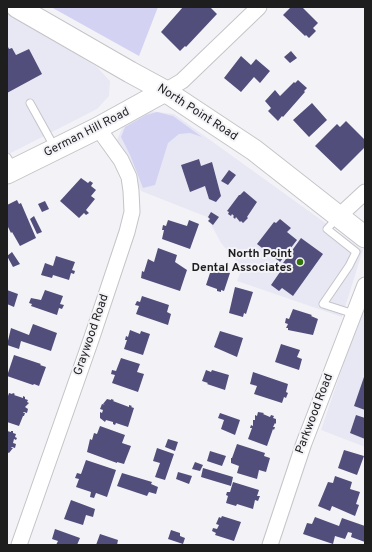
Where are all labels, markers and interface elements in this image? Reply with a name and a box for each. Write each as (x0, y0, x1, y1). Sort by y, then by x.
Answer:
street label: North Point Road (154, 82, 240, 144)
street label: German Hill Road (42, 105, 132, 161)
place label: North Point Dental Associates (192, 248, 292, 276)
marker: North Point Dental Associates (295, 257, 305, 267)
street label: Graywood Road (71, 293, 113, 377)
street label: Parkwood Road (293, 372, 337, 456)

